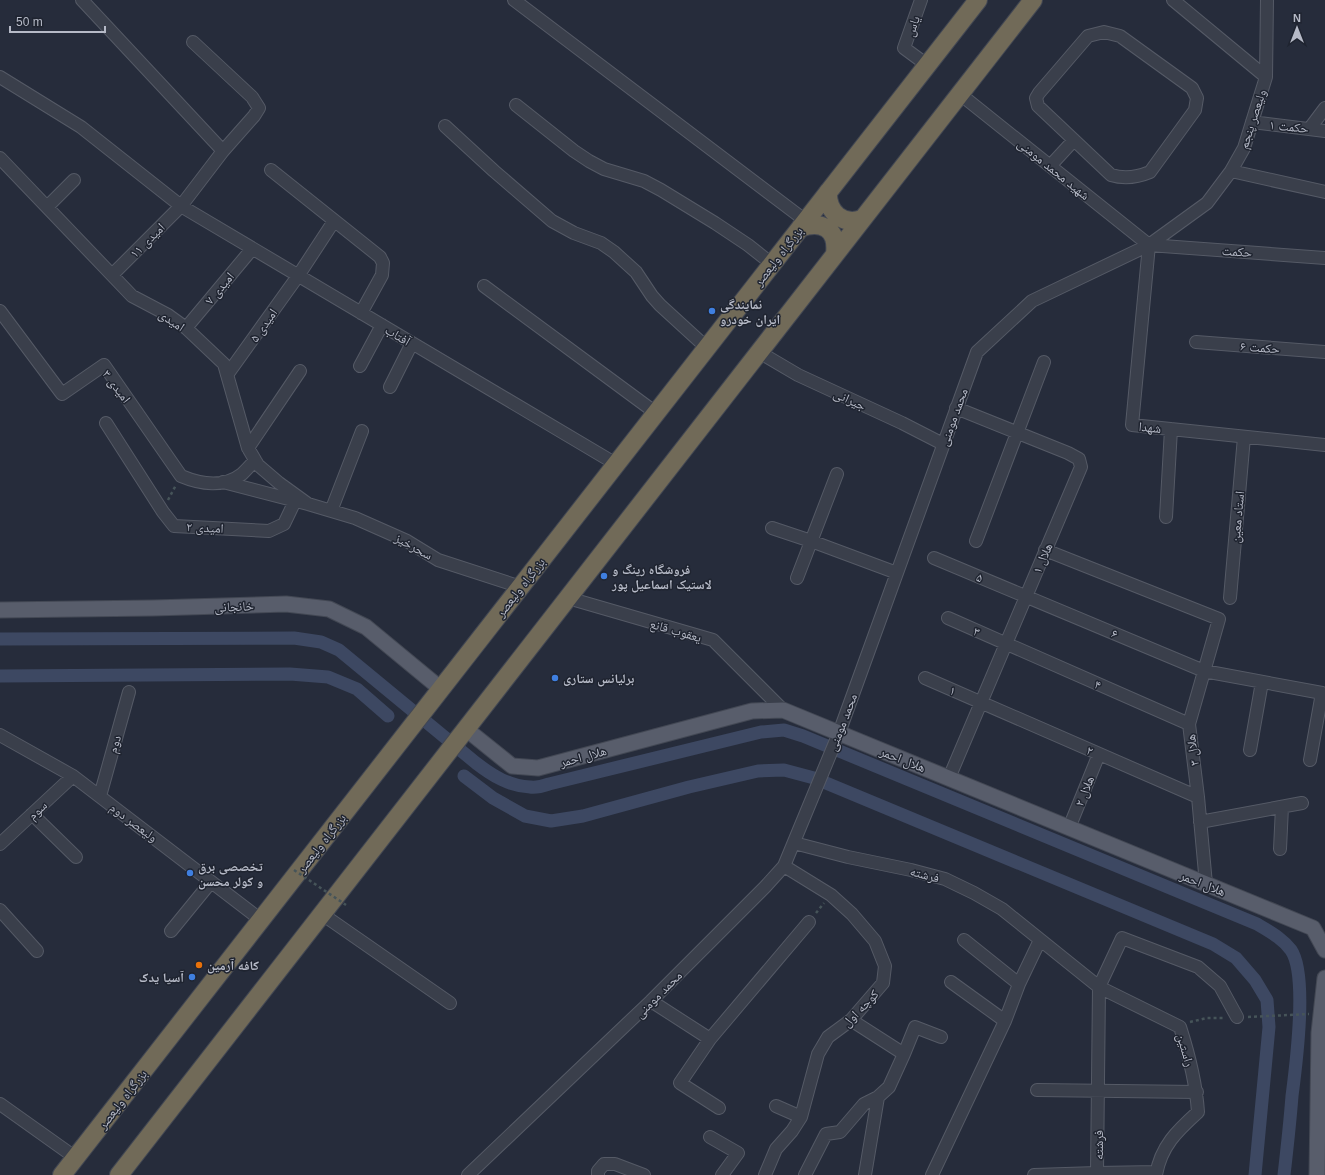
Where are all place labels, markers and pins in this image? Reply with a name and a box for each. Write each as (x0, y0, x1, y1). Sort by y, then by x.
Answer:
place label: نمایندگی ایران خودرو (720, 297, 780, 327)
marker: نمایندگی ایران خودرو (707, 306, 717, 316)
place label: فروشگاه رینگ و لاستیک اسماعیل پور (611, 562, 712, 593)
marker: فروشگاه رینگ و لاستیک اسماعیل پور (599, 571, 609, 581)
place label: برلیانس ستاری (563, 671, 635, 687)
marker: برلیانس ستاری (550, 673, 560, 683)
place label: تخصصی برق و کولر محسن (198, 859, 263, 890)
marker: تخصصی برق و کولر محسن (185, 868, 195, 878)
place label: کافه آرمین (207, 958, 259, 974)
marker: کافه آرمین (194, 960, 204, 970)
place label: آسیا یدک (139, 970, 184, 985)
marker: آسیا یدک (187, 972, 197, 982)

